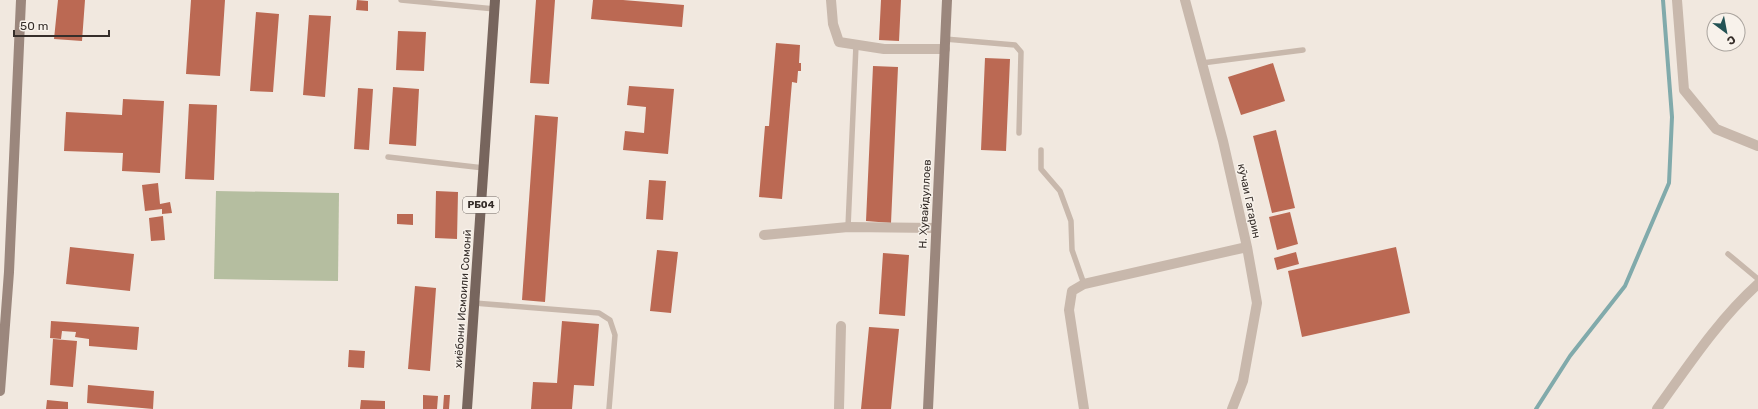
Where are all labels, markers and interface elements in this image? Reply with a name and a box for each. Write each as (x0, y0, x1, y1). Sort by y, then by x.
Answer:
scale bar (14, 12, 109, 38)
north arrow (1706, 12, 1746, 52)
text: 50 m (20, 19, 48, 33)
text: С (1724, 32, 1738, 48)
street label: Н. Ҳувайдуллоев (916, 159, 934, 249)
street label: кӯчаи Гагарин (1235, 162, 1263, 240)
road number: РБ04 (463, 197, 499, 213)
street label: хиёбони Исмоили Сомонӣ (452, 229, 474, 369)

